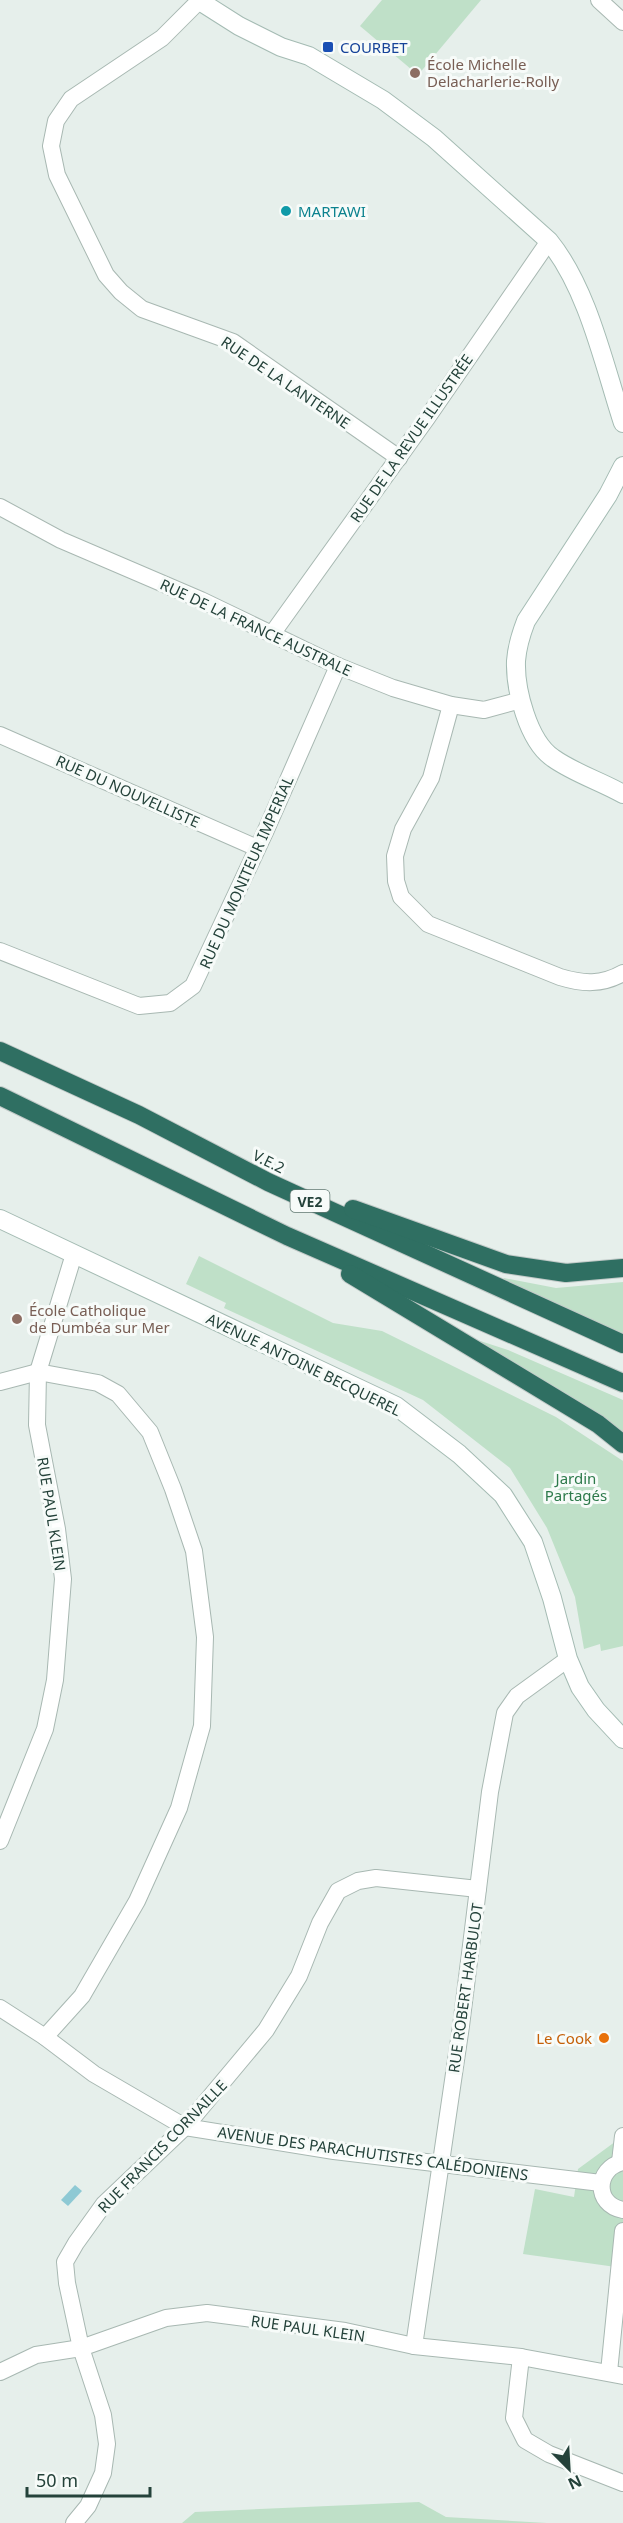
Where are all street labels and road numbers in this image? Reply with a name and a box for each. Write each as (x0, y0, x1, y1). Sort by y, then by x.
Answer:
street label: RUE DE LA LANTERNE (218, 331, 354, 433)
street label: RUE DE LA REVUE ILLUSTRÉE (345, 350, 477, 526)
street label: RUE DE LA FRANCE AUSTRALE (157, 574, 355, 680)
street label: RUE DU NOUVELLISTE (53, 750, 203, 832)
street label: RUE DU MONITEUR IMPERIAL (194, 772, 298, 972)
street label: V.E.2 (250, 1145, 288, 1177)
road number: VE2 (290, 1190, 330, 1212)
street label: AVENUE ANTOINE BECQUEREL (203, 1308, 405, 1420)
street label: RUE PAUL KLEIN (33, 1456, 71, 1572)
street label: RUE ROBERT HARBULOT (443, 1901, 487, 2074)
street label: RUE FRANCIS CORNAILLE (93, 2075, 231, 2217)
street label: AVENUE DES PARACHUTISTES CALÉDONIENS (216, 2121, 530, 2185)
street label: RUE PAUL KLEIN (250, 2310, 366, 2346)

